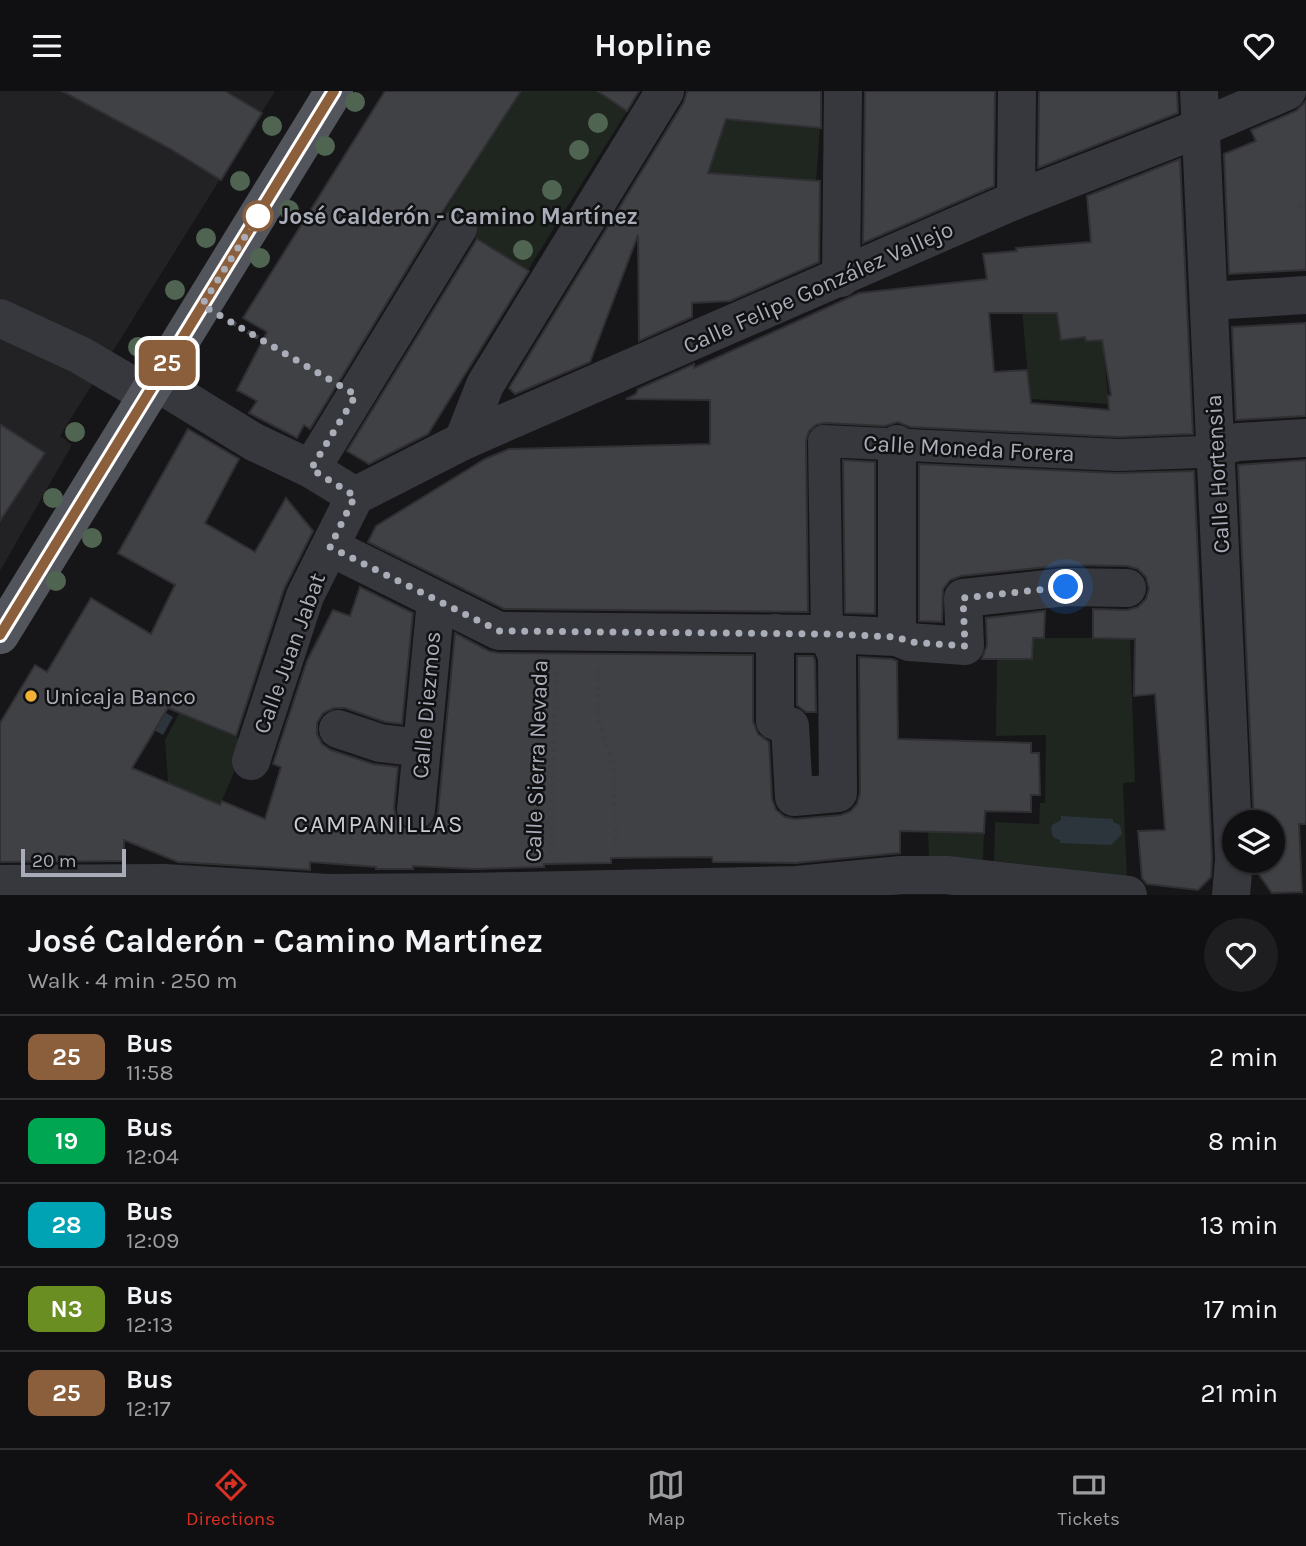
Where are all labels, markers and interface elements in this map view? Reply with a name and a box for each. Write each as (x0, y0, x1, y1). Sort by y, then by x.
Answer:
icon: menu (28, 27, 66, 65)
text: Hopline (594, 27, 712, 64)
icon: heart (1240, 27, 1278, 65)
marker: José Calderón - Camino Martínez (243, 201, 273, 231)
place label: José Calderón - Camino Martínez (279, 203, 638, 230)
street label: Calle Felipe González Vallejo (679, 216, 958, 359)
line badge: 25 (136, 340, 198, 386)
text: 25 (153, 349, 181, 377)
street label: Calle Hortensia (1200, 394, 1235, 554)
street label: Calle Moneda Forera (863, 429, 1075, 468)
street label: Calle Juan Jabat (248, 569, 331, 737)
your location (1048, 569, 1083, 604)
street label: Calle Diezmos (407, 630, 446, 780)
street label: Calle Sierra Nevada (519, 659, 554, 863)
place label: Unicaja Banco (45, 683, 196, 710)
marker: Unicaja Banco (23, 688, 39, 704)
district label: CAMPANILLAS (294, 810, 464, 838)
map controls (1222, 810, 1285, 873)
button: layers (1222, 810, 1285, 873)
scale bar (21, 846, 126, 878)
text: 20 m (32, 850, 77, 872)
button: heart (1204, 918, 1278, 992)
text: José Calderón - Camino Martínez (28, 922, 543, 960)
text: Walk · 4 min · 250 m (28, 967, 237, 994)
text: Bus (126, 1028, 173, 1059)
text: 2 min (1209, 1042, 1278, 1073)
text: 25 (52, 1043, 81, 1071)
text: 11:58 (126, 1059, 174, 1086)
text: Bus (126, 1112, 173, 1143)
text: 8 min (1208, 1126, 1278, 1157)
text: 19 (55, 1127, 78, 1155)
text: 12:04 (126, 1143, 179, 1170)
text: Bus (126, 1196, 173, 1227)
text: 13 min (1200, 1210, 1278, 1241)
text: 28 (51, 1211, 82, 1239)
text: 12:09 (126, 1227, 179, 1254)
text: Bus (126, 1280, 173, 1311)
text: 17 min (1203, 1294, 1278, 1325)
text: N3 (50, 1295, 83, 1323)
text: 12:13 (126, 1311, 173, 1338)
text: Bus (126, 1364, 173, 1395)
text: 21 min (1200, 1378, 1278, 1409)
text: 25 (52, 1379, 81, 1407)
text: 12:17 (126, 1395, 171, 1422)
tab: Directions (186, 1466, 275, 1530)
tab: Map (647, 1466, 685, 1530)
tab: Tickets (1057, 1466, 1120, 1530)

